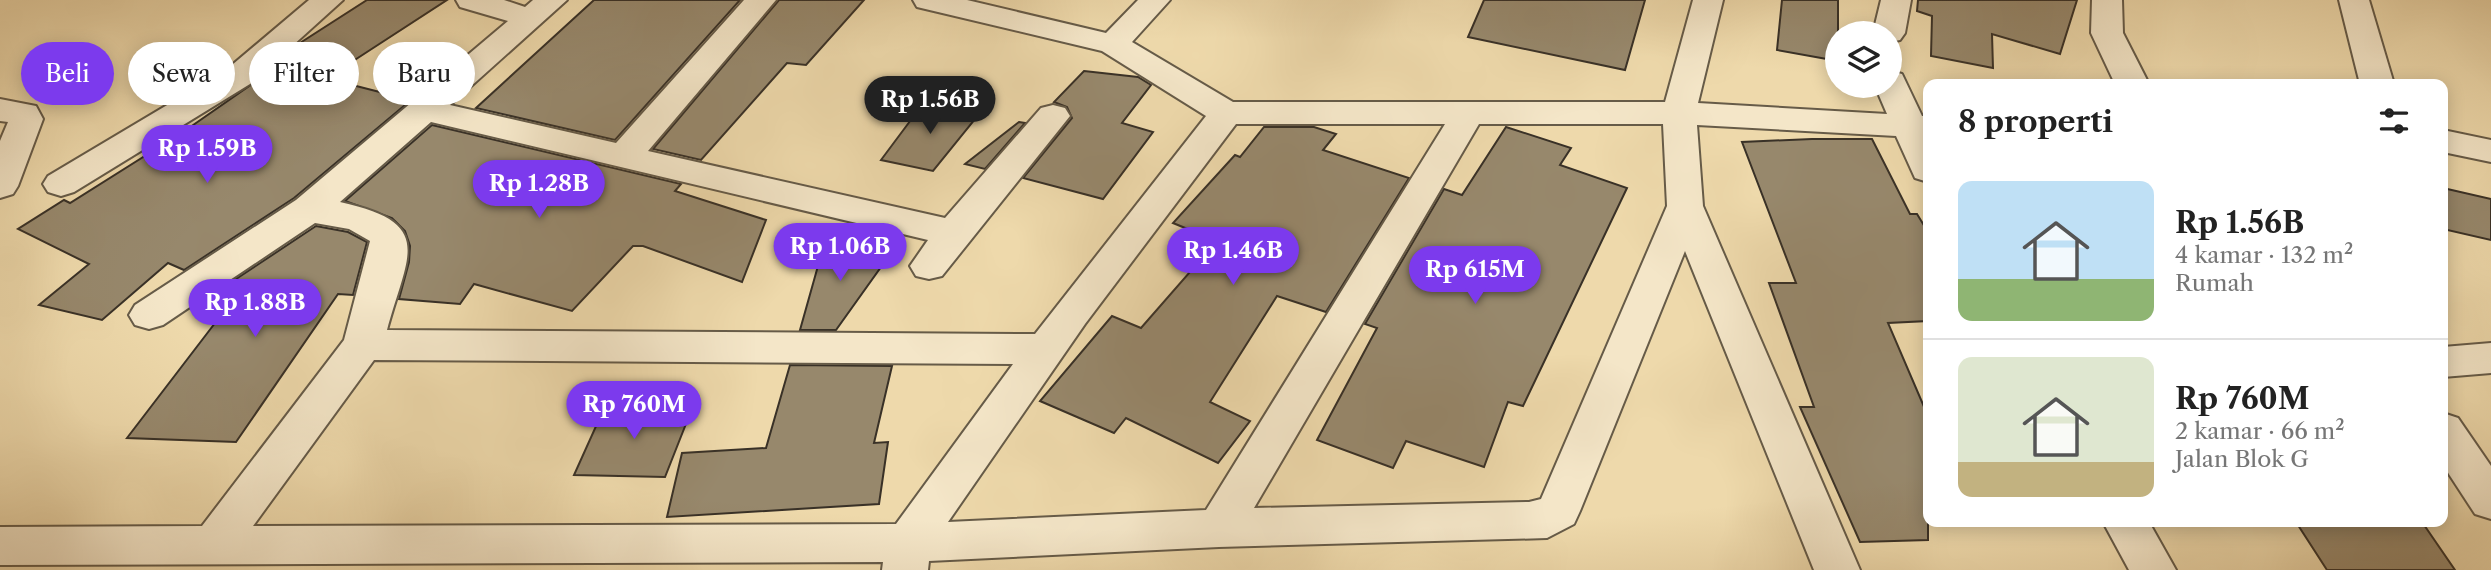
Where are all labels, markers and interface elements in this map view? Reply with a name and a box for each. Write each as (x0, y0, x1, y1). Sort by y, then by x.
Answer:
map controls (1825, 21, 1902, 98)
button: layers (1825, 21, 1902, 98)
chip: Beli (21, 42, 114, 105)
chip: Sewa (128, 42, 235, 105)
chip: Filter (249, 42, 359, 105)
chip: Baru (373, 42, 475, 105)
pin: Rp 1.56B (858, 76, 1002, 136)
text: Rp 1.56B (880, 85, 980, 113)
icon: filters (2375, 102, 2413, 140)
text: 8 properti (1958, 103, 2113, 140)
pin: Rp 1.59B (135, 125, 279, 185)
text: Rp 1.59B (157, 134, 257, 162)
pin: Rp 1.28B (467, 160, 611, 220)
text: Rp 1.28B (489, 169, 589, 197)
text: Rp 1.56B (2175, 204, 2304, 241)
icon: home (2014, 209, 2098, 293)
pin: Rp 1.06B (768, 224, 912, 283)
pin: Rp 1.46B (1161, 228, 1305, 287)
text: Rp 1.06B (790, 232, 890, 260)
text: Rp 1.46B (1183, 236, 1283, 264)
text: 4 kamar · 132 m² (2175, 241, 2353, 269)
pin: Rp 615M (1410, 246, 1540, 306)
text: Rp 615M (1425, 255, 1525, 283)
text: Rumah (2175, 269, 2254, 297)
pin: Rp 1.88B (183, 280, 327, 339)
text: Rp 1.88B (204, 288, 306, 316)
text: Rp 760M (2175, 380, 2310, 417)
pin: Rp 760M (569, 382, 699, 441)
icon: home (2014, 385, 2098, 469)
text: Rp 760M (582, 390, 686, 418)
text: 2 kamar · 66 m² (2175, 417, 2345, 445)
text: Jalan Blok G (2175, 445, 2309, 473)

